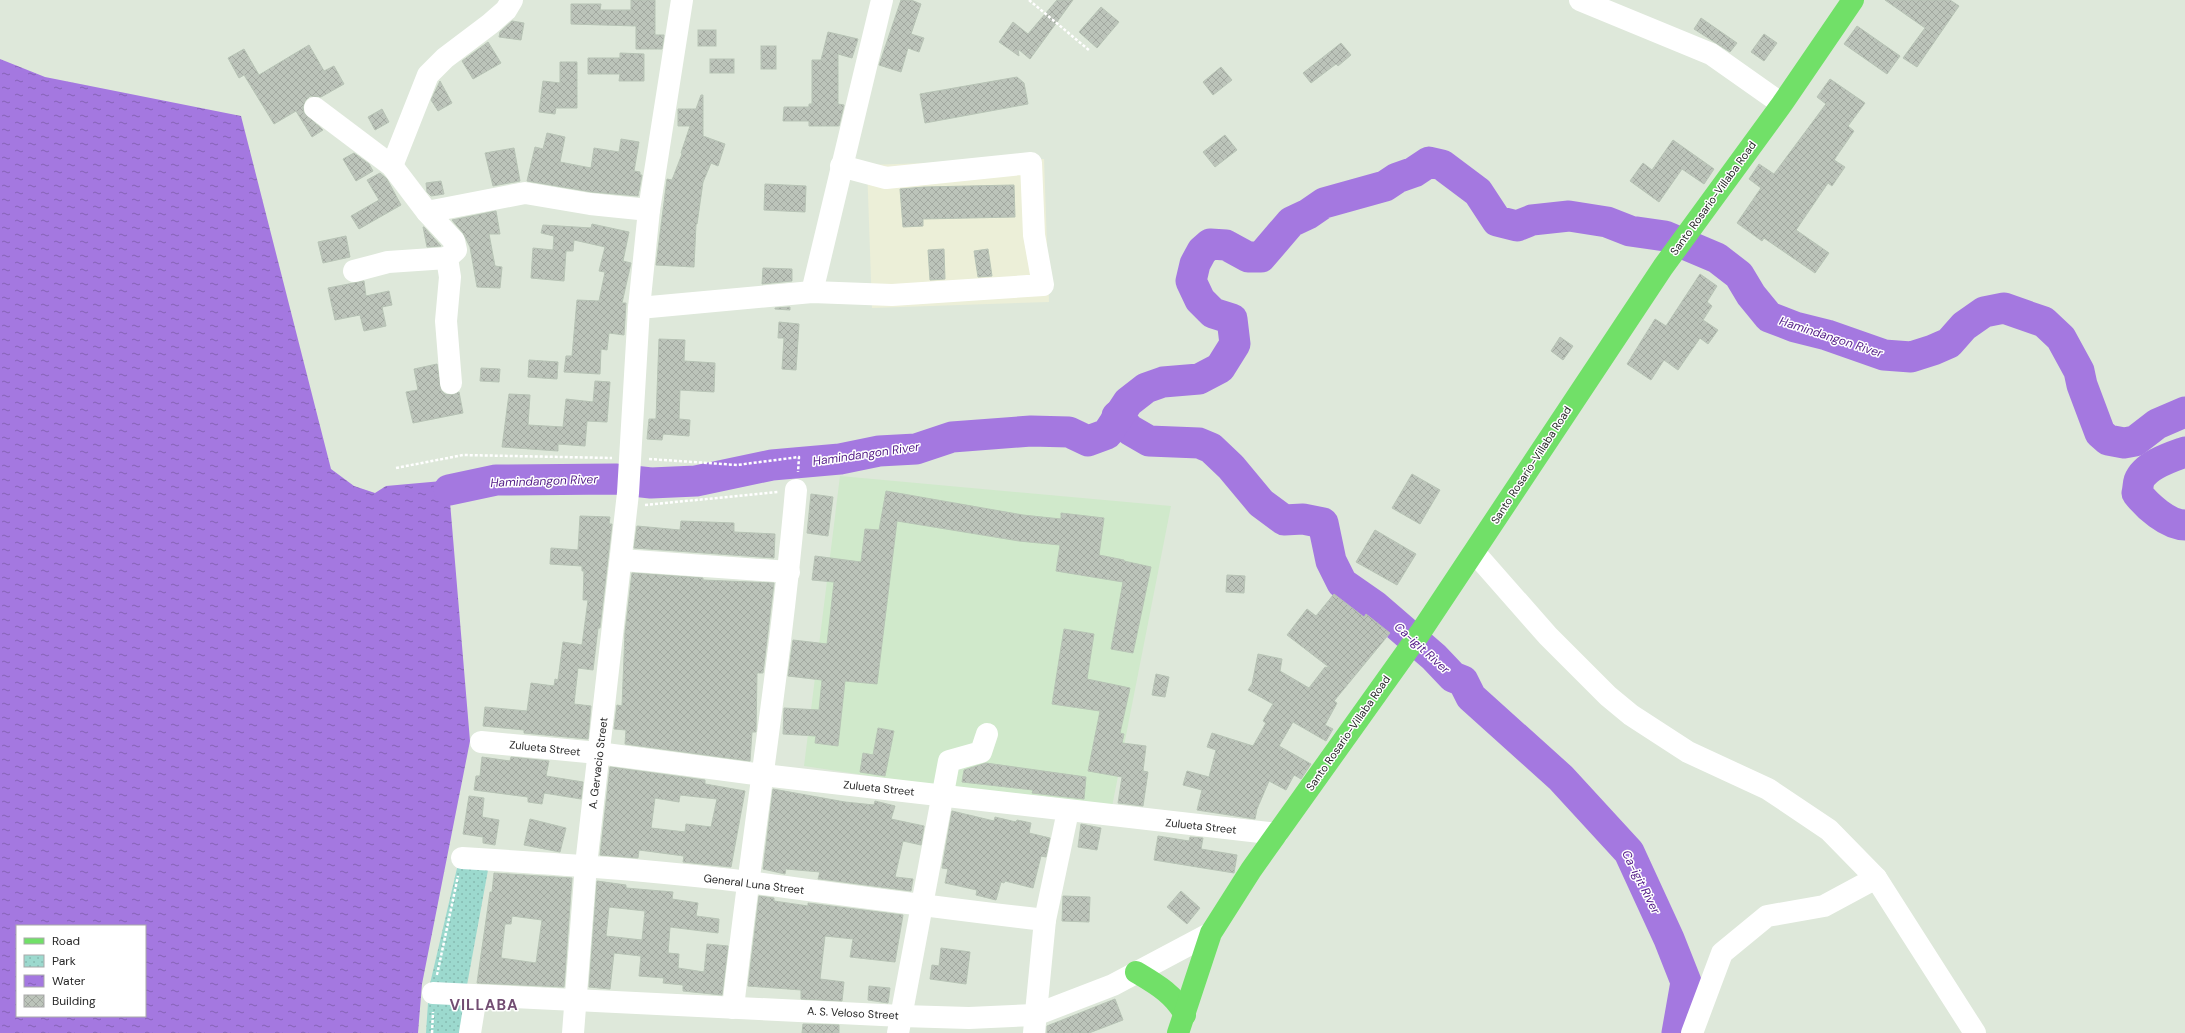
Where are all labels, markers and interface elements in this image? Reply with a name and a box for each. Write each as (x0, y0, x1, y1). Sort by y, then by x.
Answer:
street label: Santo Rosario-Villaba Road (1667, 138, 1759, 258)
water label: Hamindangon River (1777, 313, 1885, 361)
street label: Santo Rosario-Villaba Road (1488, 403, 1574, 527)
water label: Hamindangon River (812, 439, 921, 469)
water label: Hamindangon River (490, 471, 599, 491)
water label: Ca-igit River (1391, 619, 1454, 678)
street label: Santo Rosario-Villaba Road (1303, 673, 1393, 793)
street label: A. Gervacio Street (585, 716, 611, 810)
street label: Zulueta Street (509, 737, 581, 759)
street label: Zulueta Street (843, 777, 915, 799)
street label: Zulueta Street (1165, 815, 1237, 837)
water label: Ca-igit River (1618, 847, 1664, 917)
street label: General Luna Street (703, 871, 805, 897)
legend (16, 925, 146, 1017)
text: Road (52, 933, 80, 949)
text: Park (52, 953, 76, 969)
text: Water (52, 973, 86, 989)
text: Building (52, 993, 96, 1009)
district label: VILLABA (449, 995, 519, 1015)
street label: A. S. Veloso Street (807, 1004, 899, 1022)

